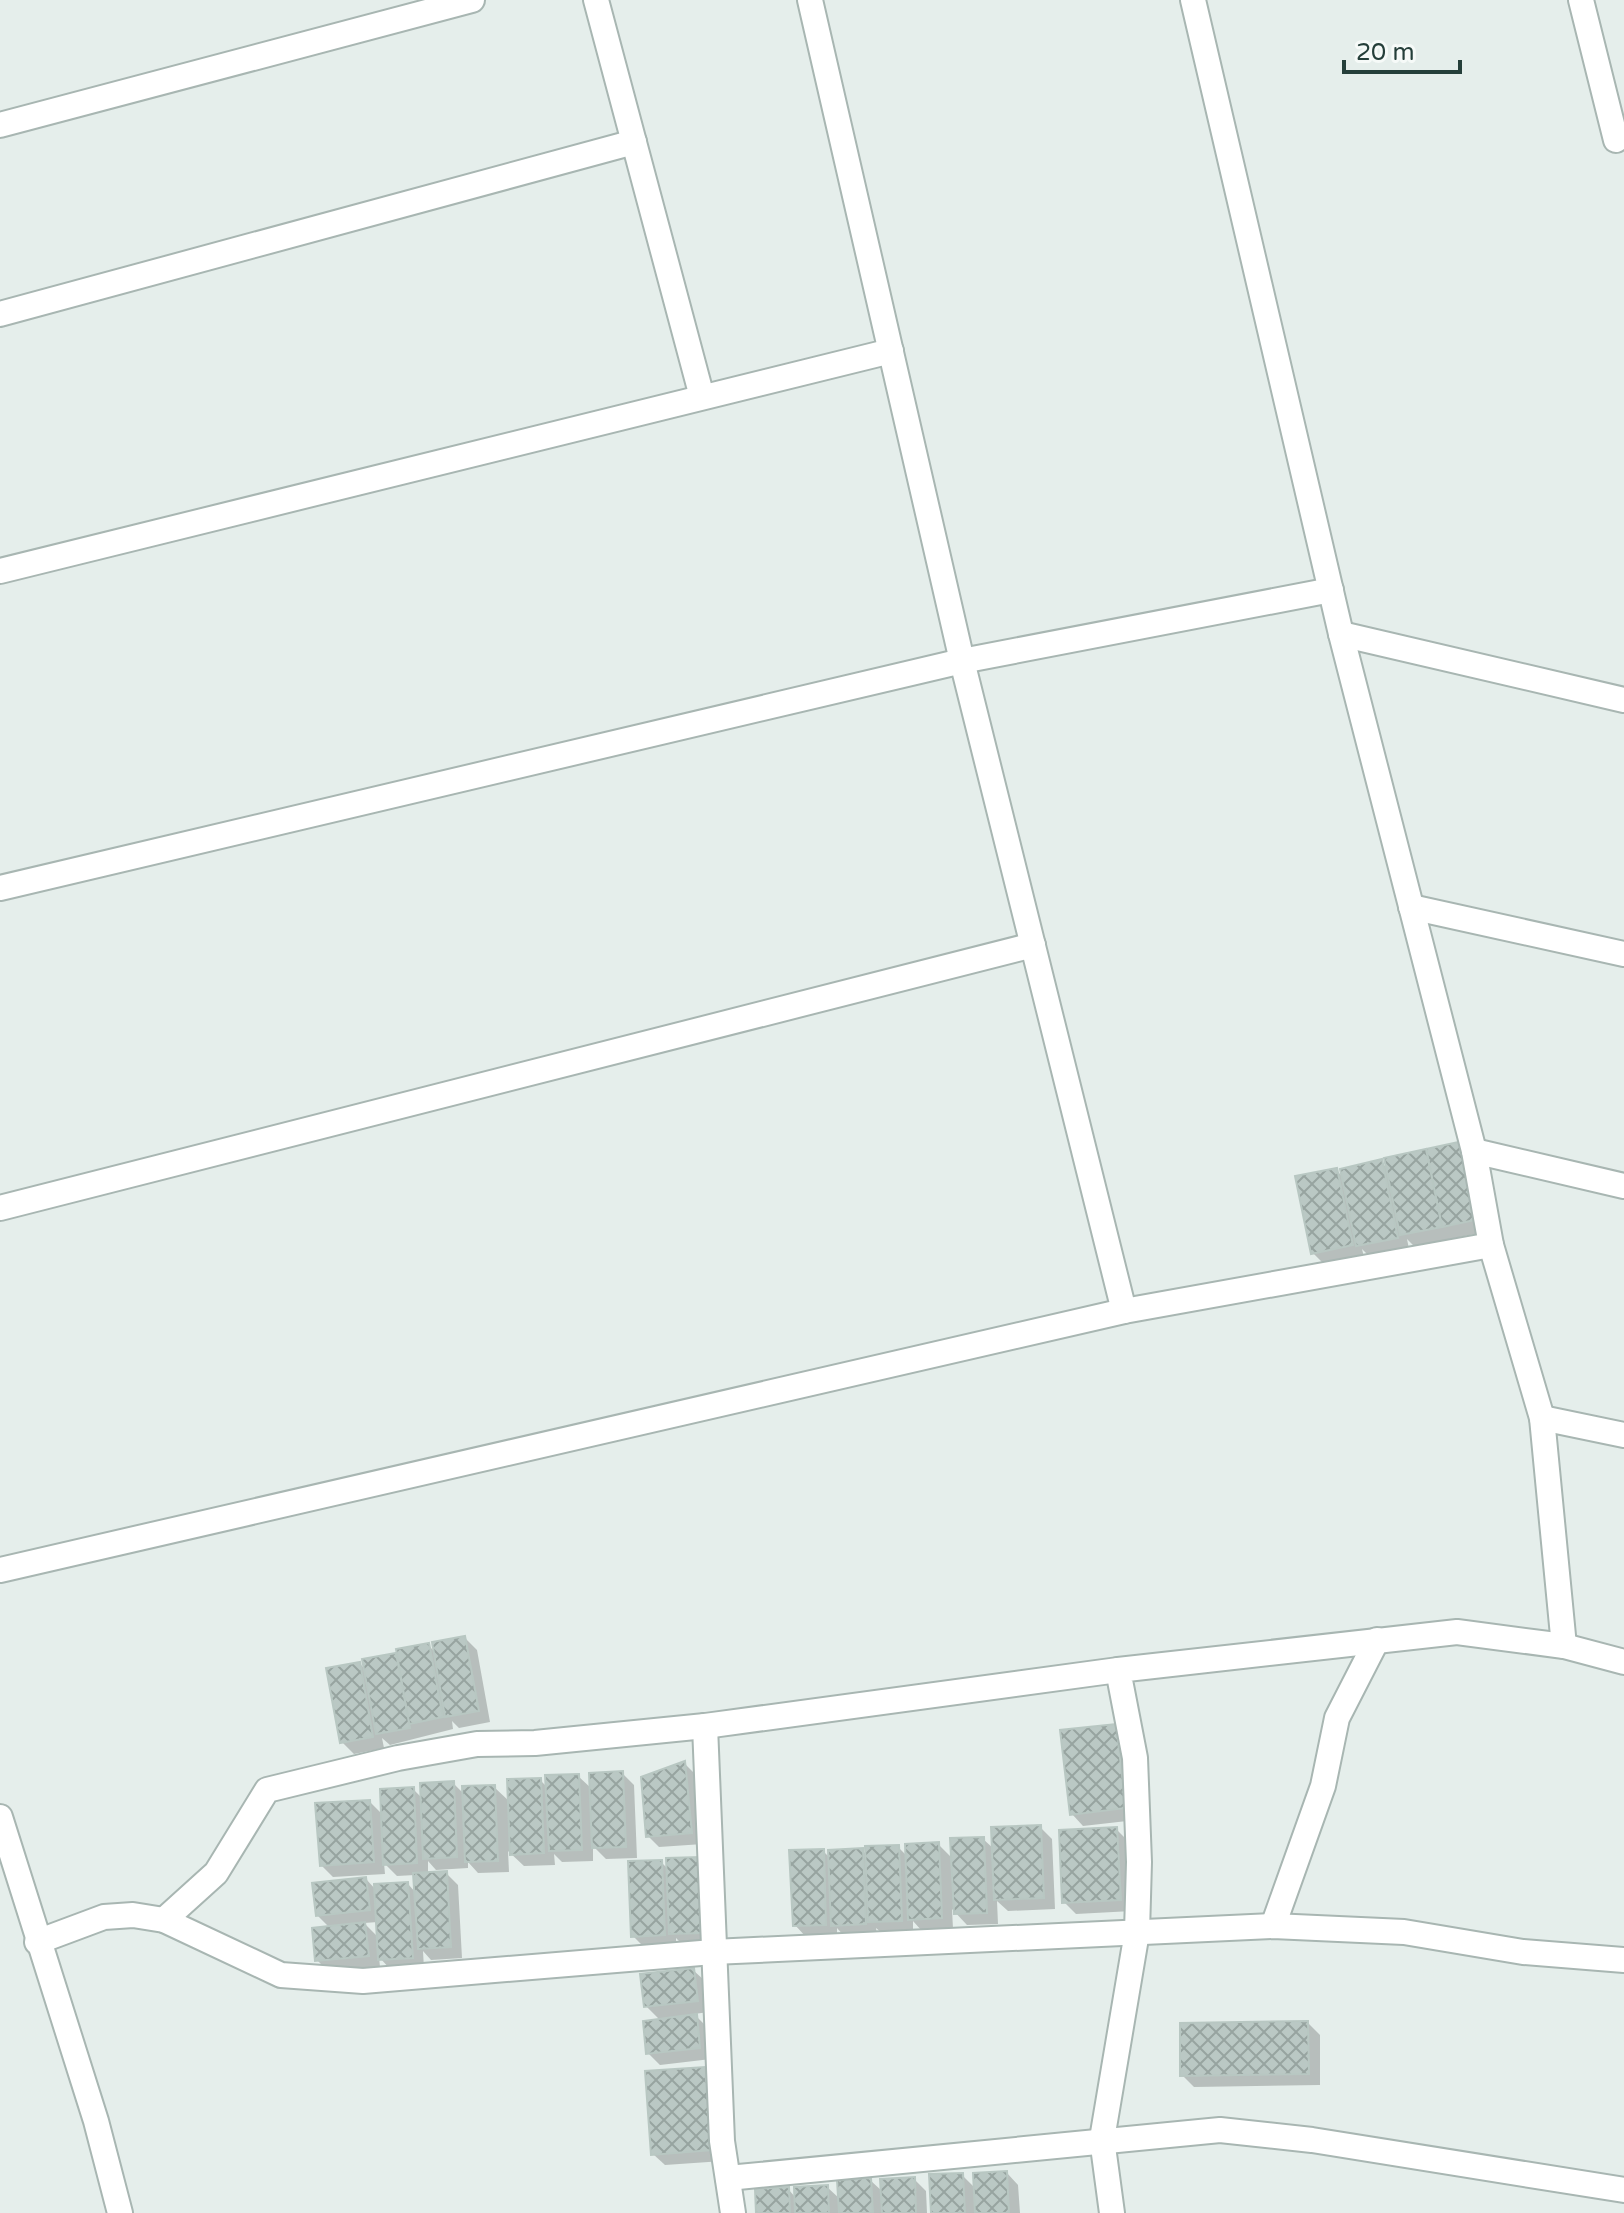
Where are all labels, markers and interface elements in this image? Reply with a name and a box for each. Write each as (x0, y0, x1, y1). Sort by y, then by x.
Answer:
scale bar (1344, 24, 1460, 74)
text: 20 m (1356, 38, 1414, 67)

